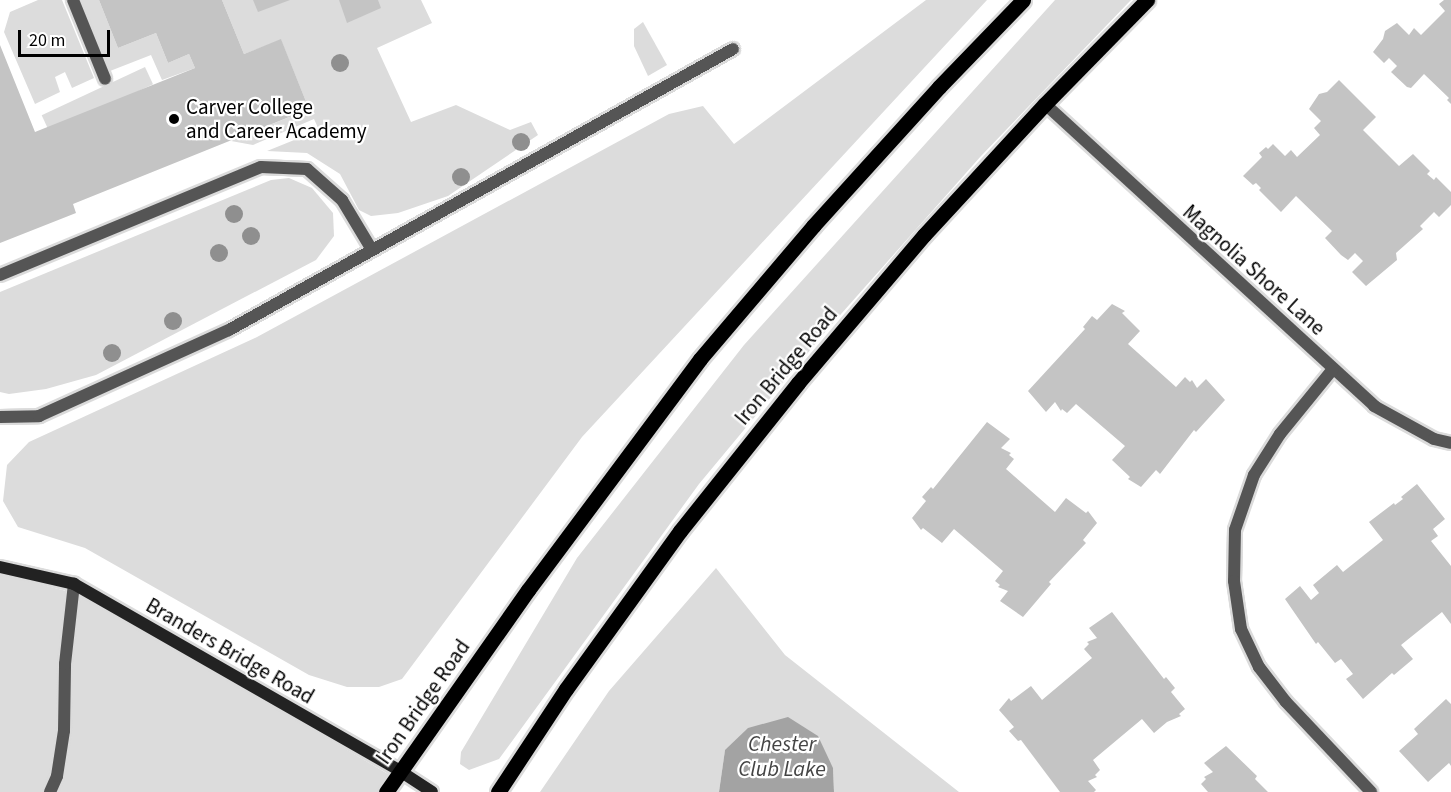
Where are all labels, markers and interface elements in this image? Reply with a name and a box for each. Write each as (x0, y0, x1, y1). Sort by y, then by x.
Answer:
scale bar (21, 18, 112, 56)
text: 20 m (29, 28, 65, 53)
place label: Carver College and Career Academy (186, 94, 367, 144)
marker: Carver College and Career Academy (167, 112, 181, 126)
street label: Magnolia Shore Lane (1178, 199, 1330, 341)
street label: Iron Bridge Road (729, 302, 843, 430)
street label: Branders Bridge Road (141, 593, 319, 709)
street label: Iron Bridge Road (371, 635, 475, 769)
water label: Chester Club Lake (738, 731, 826, 782)

